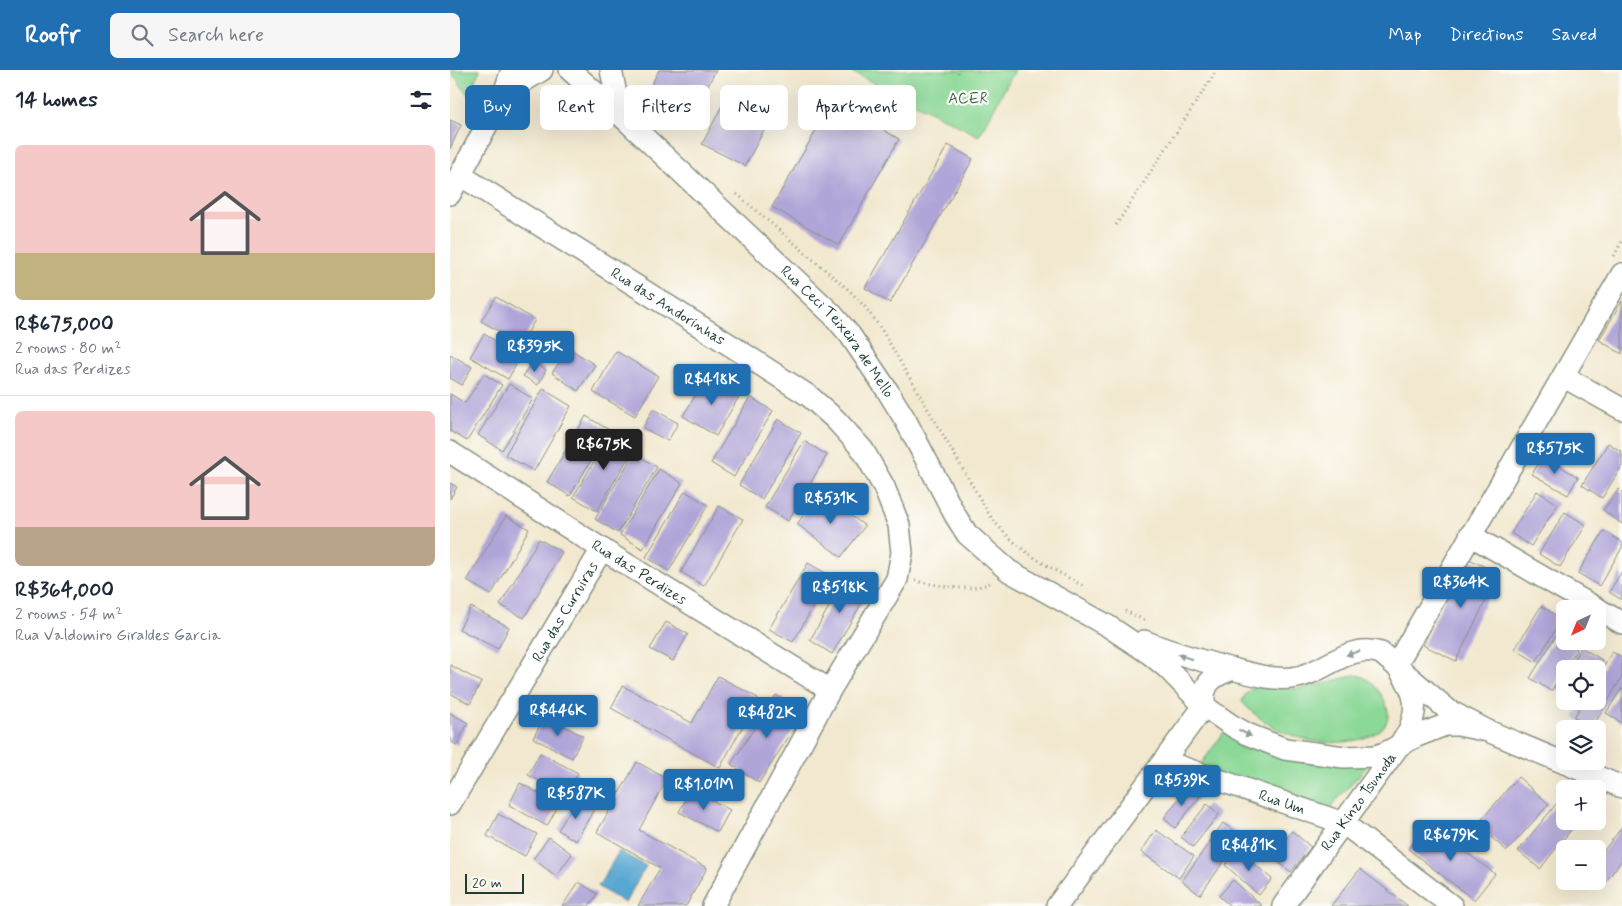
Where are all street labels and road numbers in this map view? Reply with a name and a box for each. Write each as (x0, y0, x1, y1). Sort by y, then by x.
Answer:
street label: Rua Ceci Teixeira de Mello (776, 262, 898, 402)
street label: Rua das Andorinhas (607, 263, 729, 351)
street label: Rua das Perdizes (587, 536, 690, 610)
street label: Rua das Curruiras (528, 558, 603, 666)
street label: Rua Kinzo Tsunoda (1317, 749, 1402, 855)
street label: Rua Um (1256, 786, 1308, 820)

